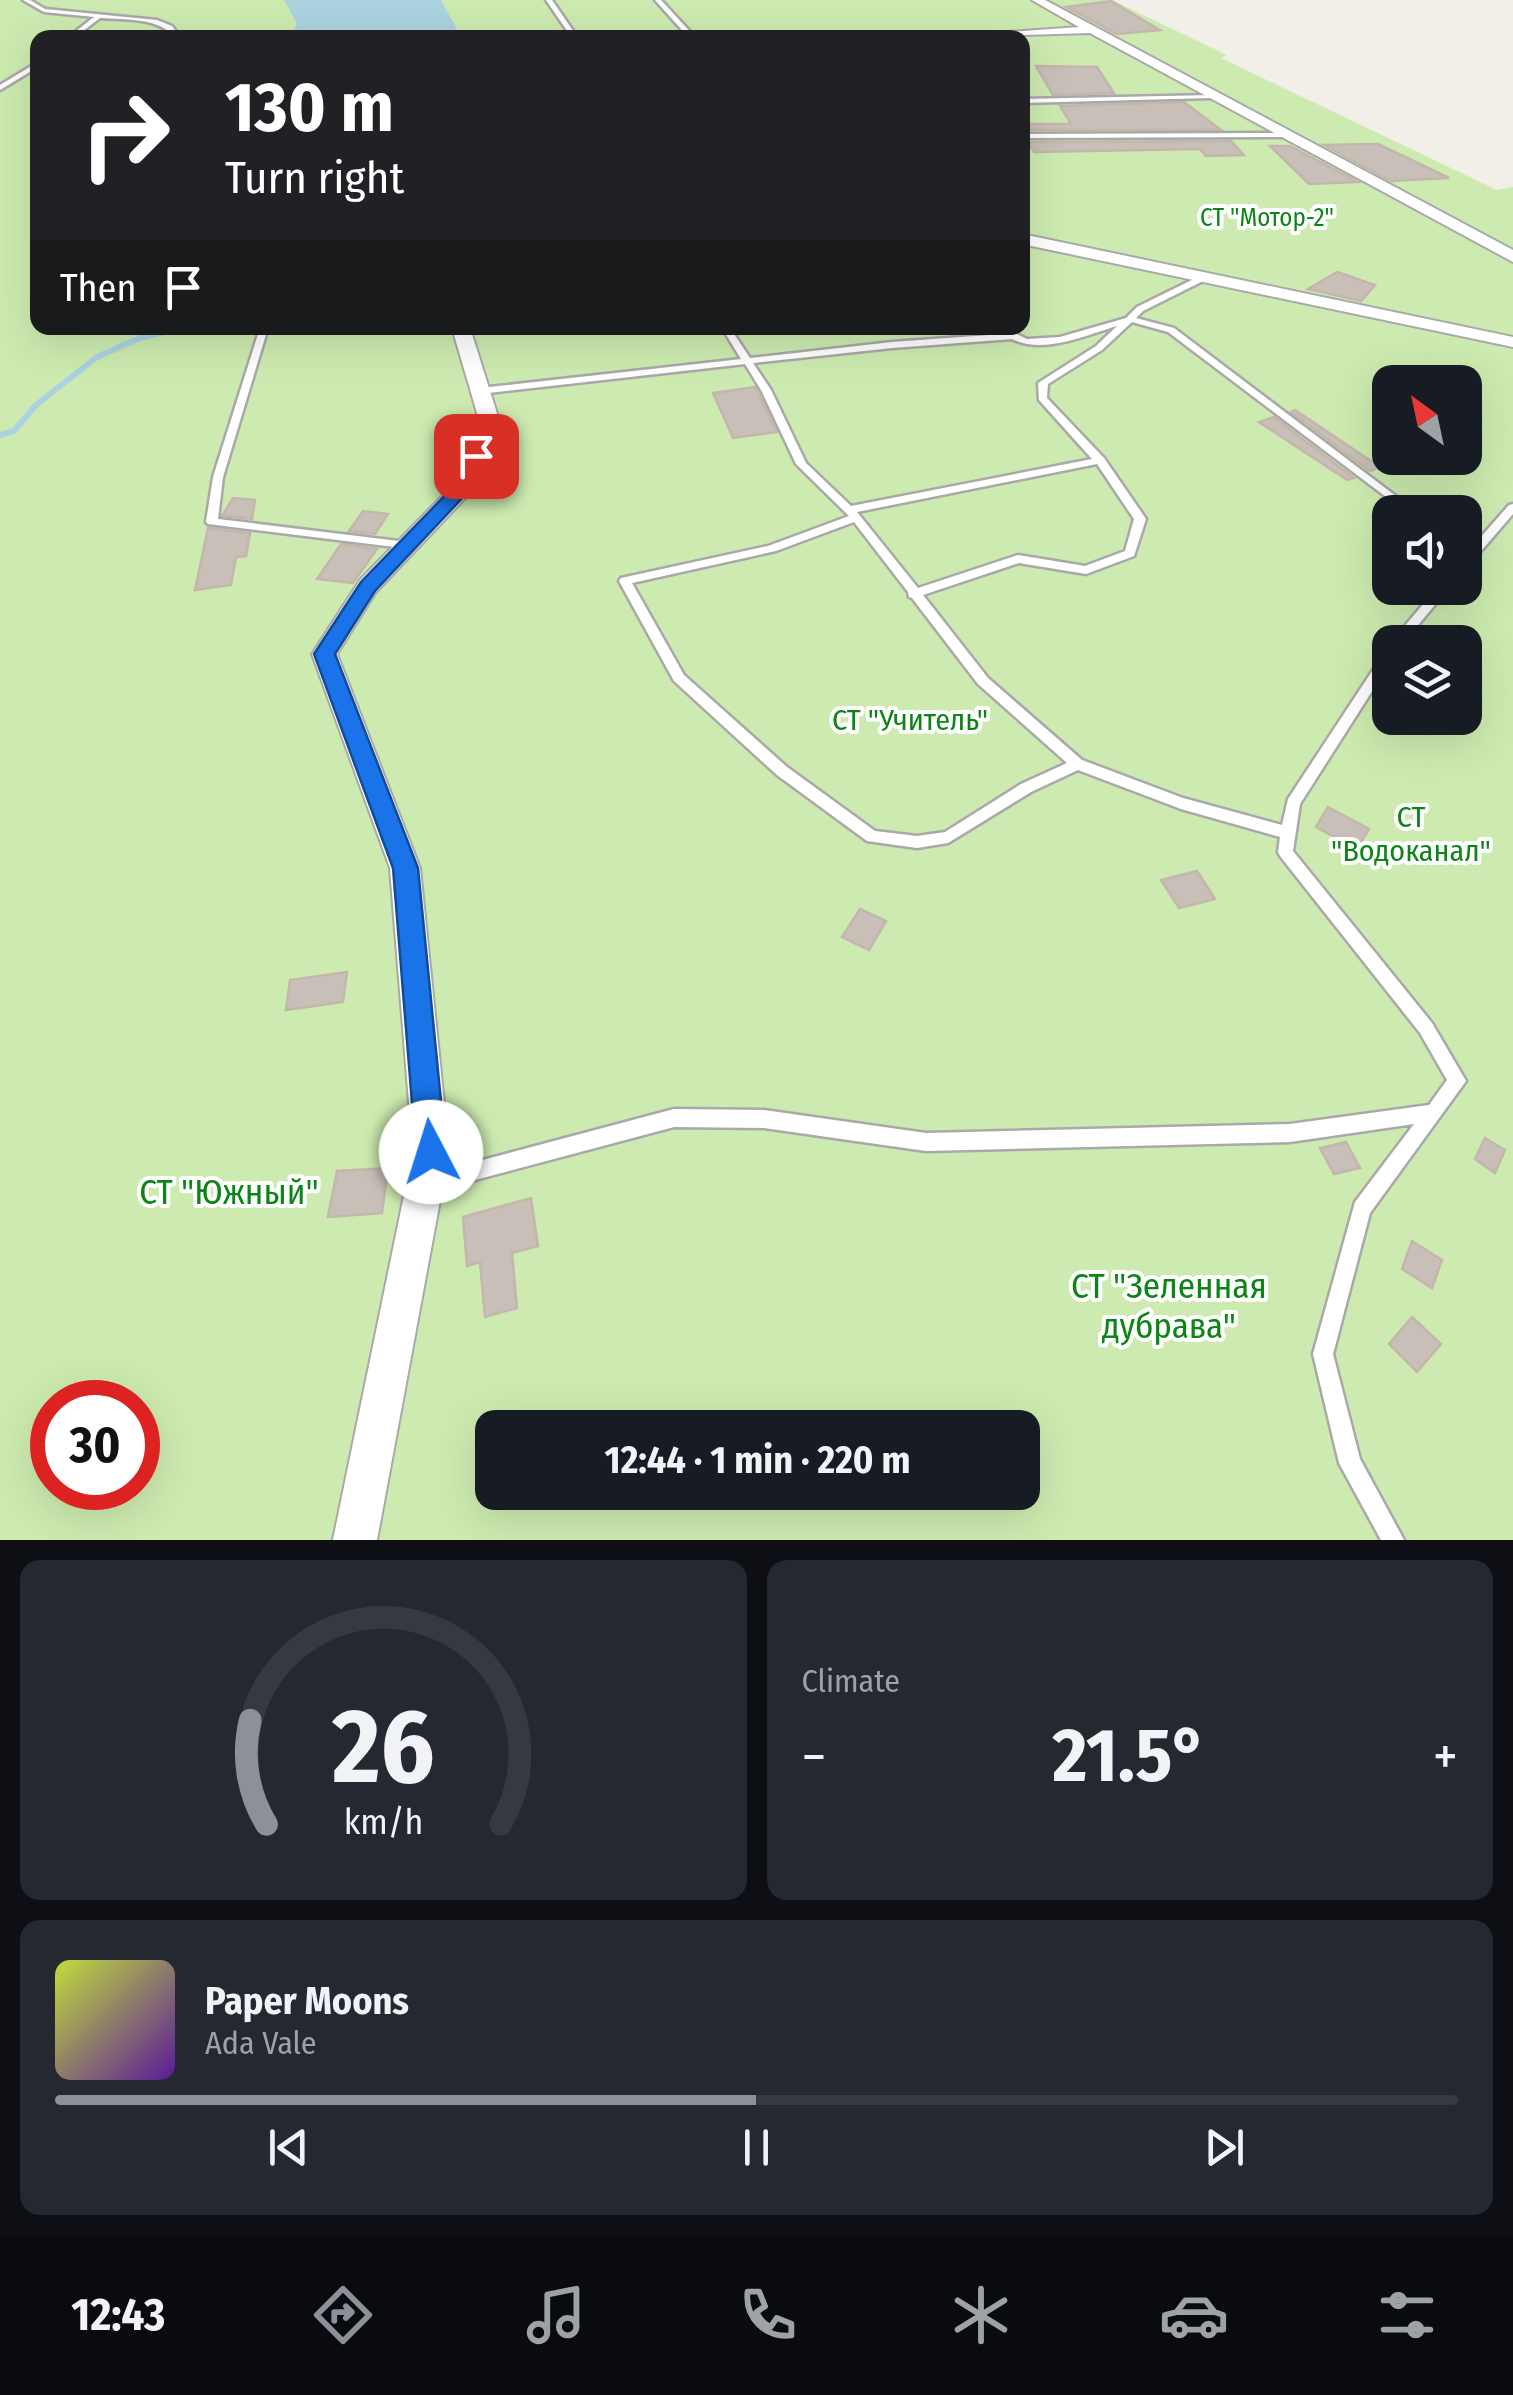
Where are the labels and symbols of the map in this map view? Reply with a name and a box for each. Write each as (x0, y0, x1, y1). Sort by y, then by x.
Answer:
park label: СТ "Мотор-2" (1200, 203, 1334, 233)
north arrow (1372, 365, 1482, 475)
pin (434, 414, 519, 499)
park label: СТ "Учитель" (832, 702, 988, 738)
park label: СТ "Водоканал" (1331, 799, 1491, 869)
position arrow (379, 1100, 483, 1204)
park label: СТ "Южный" (139, 1171, 319, 1213)
park label: СТ "Зеленная дубрава" (1071, 1265, 1267, 1347)
speed limit sign: 30 (30, 1380, 160, 1510)

